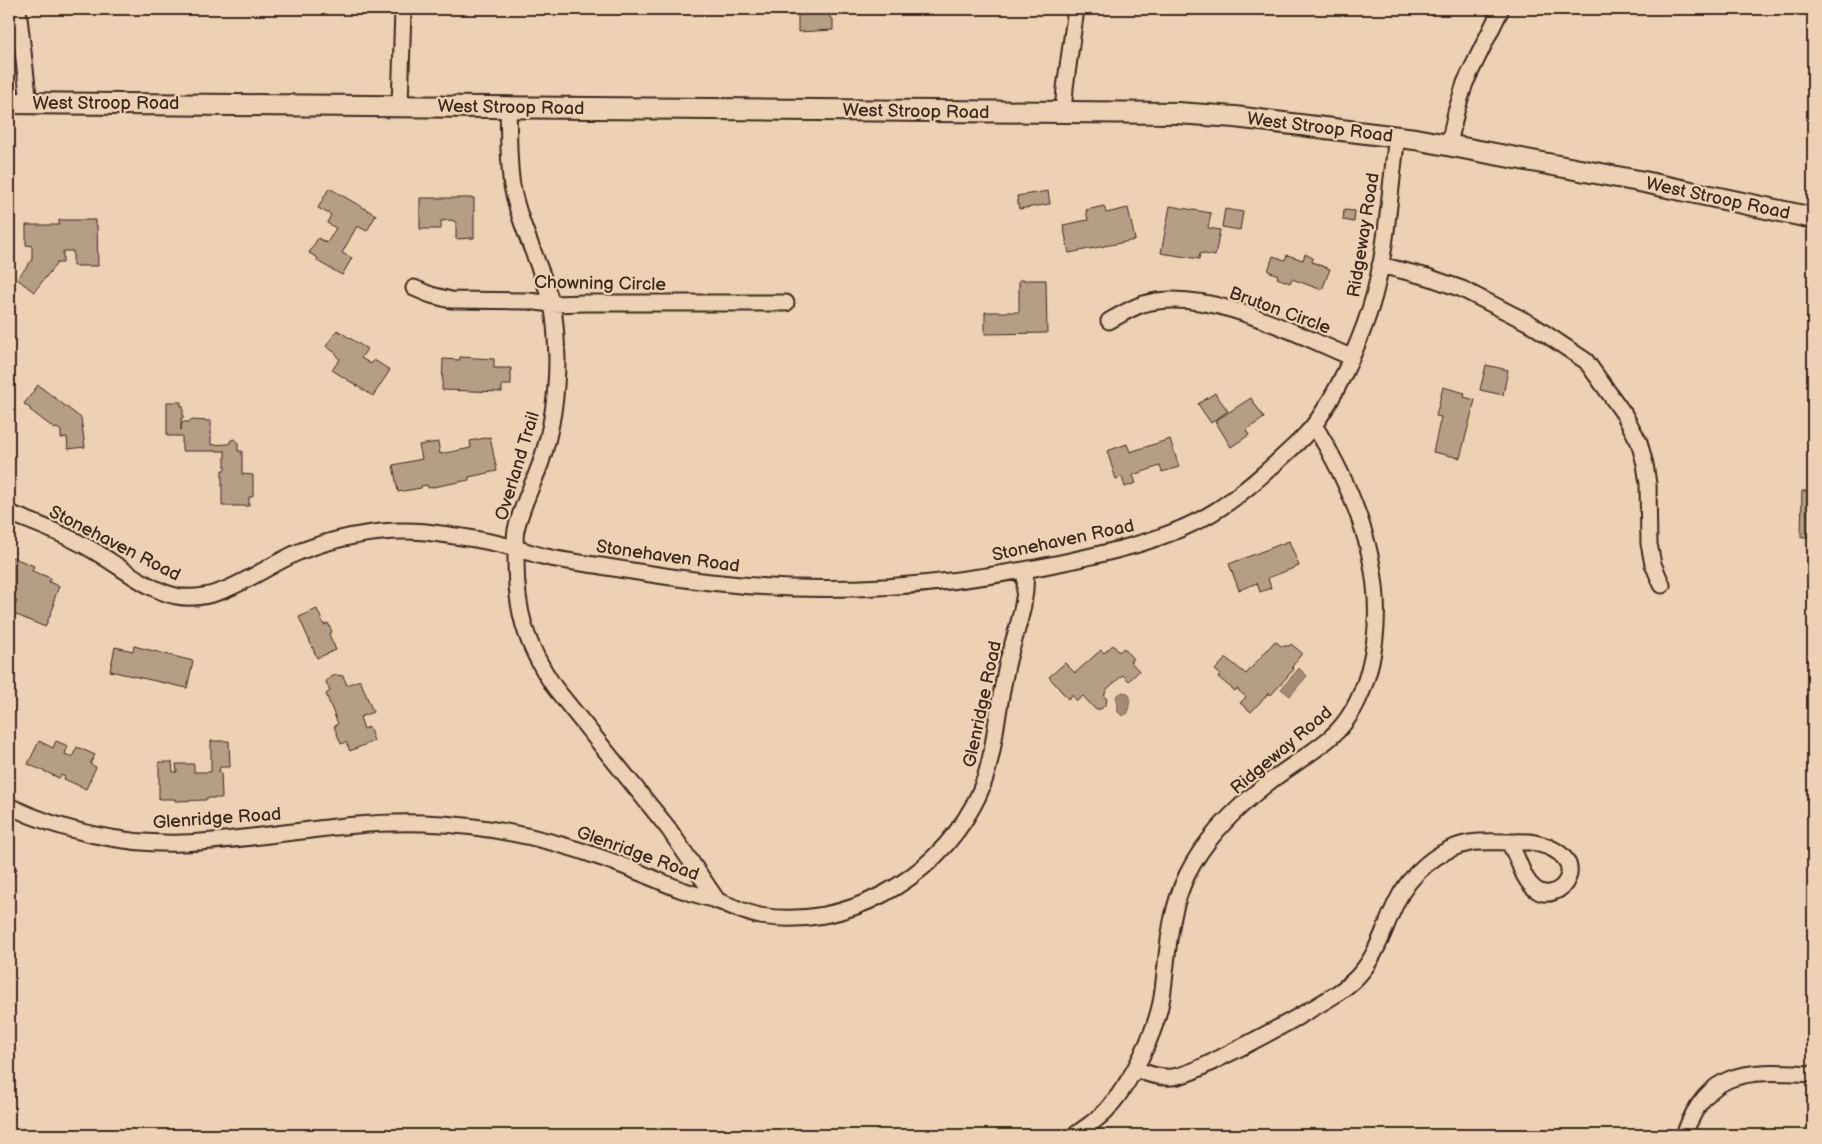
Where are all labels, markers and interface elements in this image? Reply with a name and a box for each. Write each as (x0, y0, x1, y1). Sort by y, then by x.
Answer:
street label: West Stroop Road (33, 93, 179, 114)
street label: West Stroop Road (437, 96, 585, 119)
street label: West Stroop Road (842, 100, 990, 123)
street label: West Stroop Road (1246, 108, 1394, 147)
street label: Ridgeway Road (1343, 171, 1384, 299)
street label: West Stroop Road (1644, 173, 1792, 224)
street label: Chowning Circle (534, 272, 666, 295)
street label: Bruton Circle (1226, 282, 1334, 339)
street label: Overland Trail (491, 409, 544, 523)
street label: Stonehaven Road (46, 501, 184, 586)
street label: Stonehaven Road (990, 515, 1136, 566)
street label: Stonehaven Road (595, 536, 741, 577)
street label: Glenridge Road (959, 639, 1006, 769)
street label: Ridgeway Road (1226, 702, 1336, 799)
street label: Glenridge Road (152, 804, 282, 833)
street label: Glenridge Road (574, 822, 702, 885)

